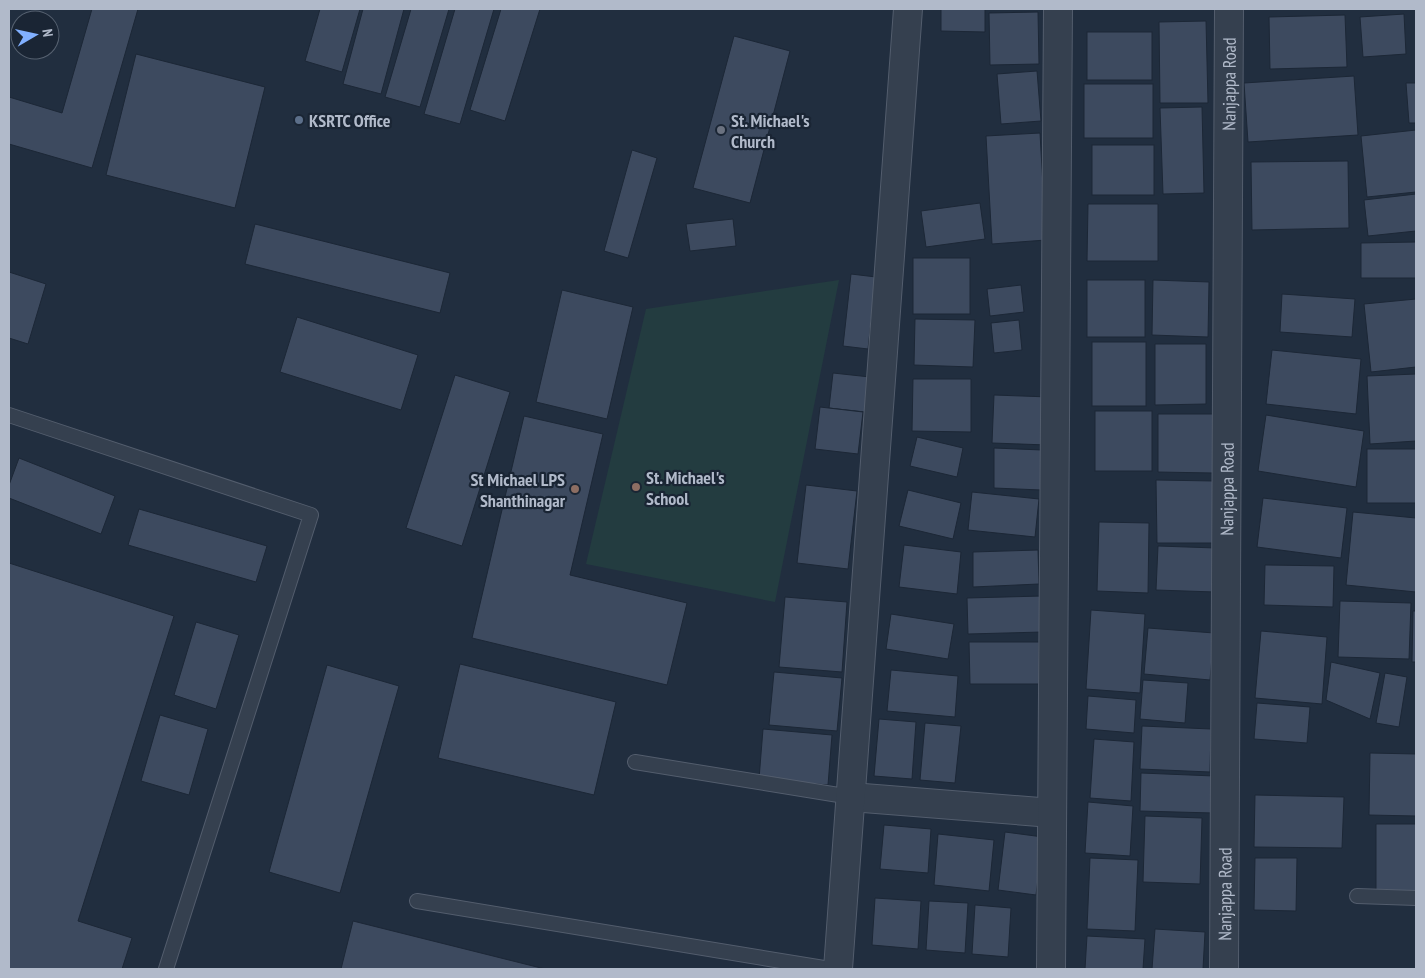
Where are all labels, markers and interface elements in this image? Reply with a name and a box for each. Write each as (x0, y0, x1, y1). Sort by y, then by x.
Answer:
north arrow (10, 10, 60, 60)
text: N (38, 28, 57, 38)
street label: Nanjappa Road (1217, 37, 1240, 131)
place label: KSRTC Office (309, 109, 391, 132)
place label: St. Michael's Church (731, 109, 810, 153)
marker: KSRTC Office (293, 114, 305, 126)
marker: St. Michael's Church (715, 124, 727, 136)
street label: Nanjappa Road (1215, 442, 1238, 536)
place label: St. Michael's School (646, 466, 725, 510)
place label: St Michael LPS Shanthinagar (470, 468, 566, 512)
marker: St. Michael's School (630, 481, 642, 493)
marker: St Michael LPS Shanthinagar (569, 483, 581, 495)
street label: Nanjappa Road (1213, 847, 1236, 941)

